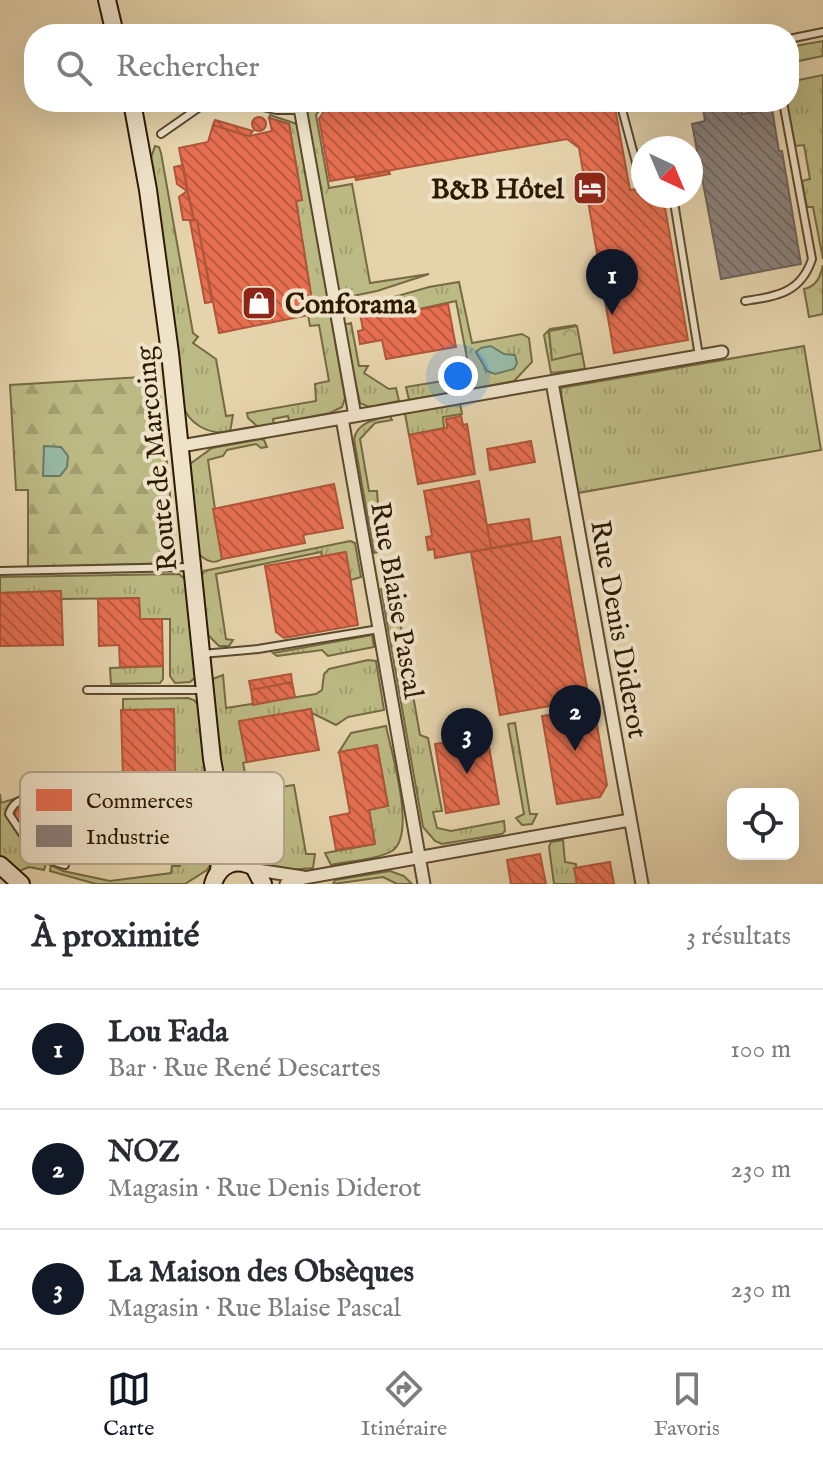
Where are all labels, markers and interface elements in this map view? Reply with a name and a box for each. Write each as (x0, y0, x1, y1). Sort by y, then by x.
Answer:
search box (24, 24, 799, 112)
icon: search (52, 46, 96, 90)
text: Rechercher (116, 49, 260, 87)
north arrow (631, 136, 703, 208)
hotel icon: B&B Hôtel (571, 169, 609, 207)
place label: B&B Hôtel (431, 173, 565, 208)
pin: 1 (586, 249, 638, 315)
shop icon: Conforama (240, 284, 278, 322)
place label: Conforama (285, 288, 417, 323)
street label: Route de Marcoing (128, 344, 187, 573)
your location (438, 356, 478, 396)
street label: Rue Blaise Pascal (361, 499, 430, 702)
street label: Rue Denis Diderot (581, 518, 654, 742)
pin: 2 (549, 685, 601, 751)
pin: 3 (441, 708, 493, 774)
legend (20, 772, 284, 864)
text: Commerces (86, 788, 193, 816)
map controls (727, 788, 799, 860)
button: locate (727, 788, 799, 860)
text: Industrie (86, 824, 170, 852)
text: À proximité (32, 915, 199, 958)
text: 3 résultats (686, 920, 791, 953)
text: Lou Fada (108, 1014, 228, 1052)
text: 1 (53, 1033, 63, 1066)
text: 100 m (730, 1033, 791, 1066)
text: Bar · Rue René Descartes (108, 1052, 381, 1085)
text: NOZ (108, 1134, 179, 1172)
text: 2 (52, 1153, 64, 1186)
text: 230 m (731, 1153, 791, 1186)
text: Magasin · Rue Denis Diderot (108, 1172, 421, 1205)
text: La Maison des Obsèques (108, 1254, 414, 1292)
text: 3 (53, 1273, 63, 1306)
text: 230 m (731, 1273, 791, 1306)
text: Magasin · Rue Blaise Pascal (108, 1292, 401, 1325)
tab: Carte (103, 1367, 154, 1443)
tab: Itinéraire (361, 1367, 447, 1443)
tab: Favoris (654, 1367, 720, 1443)

